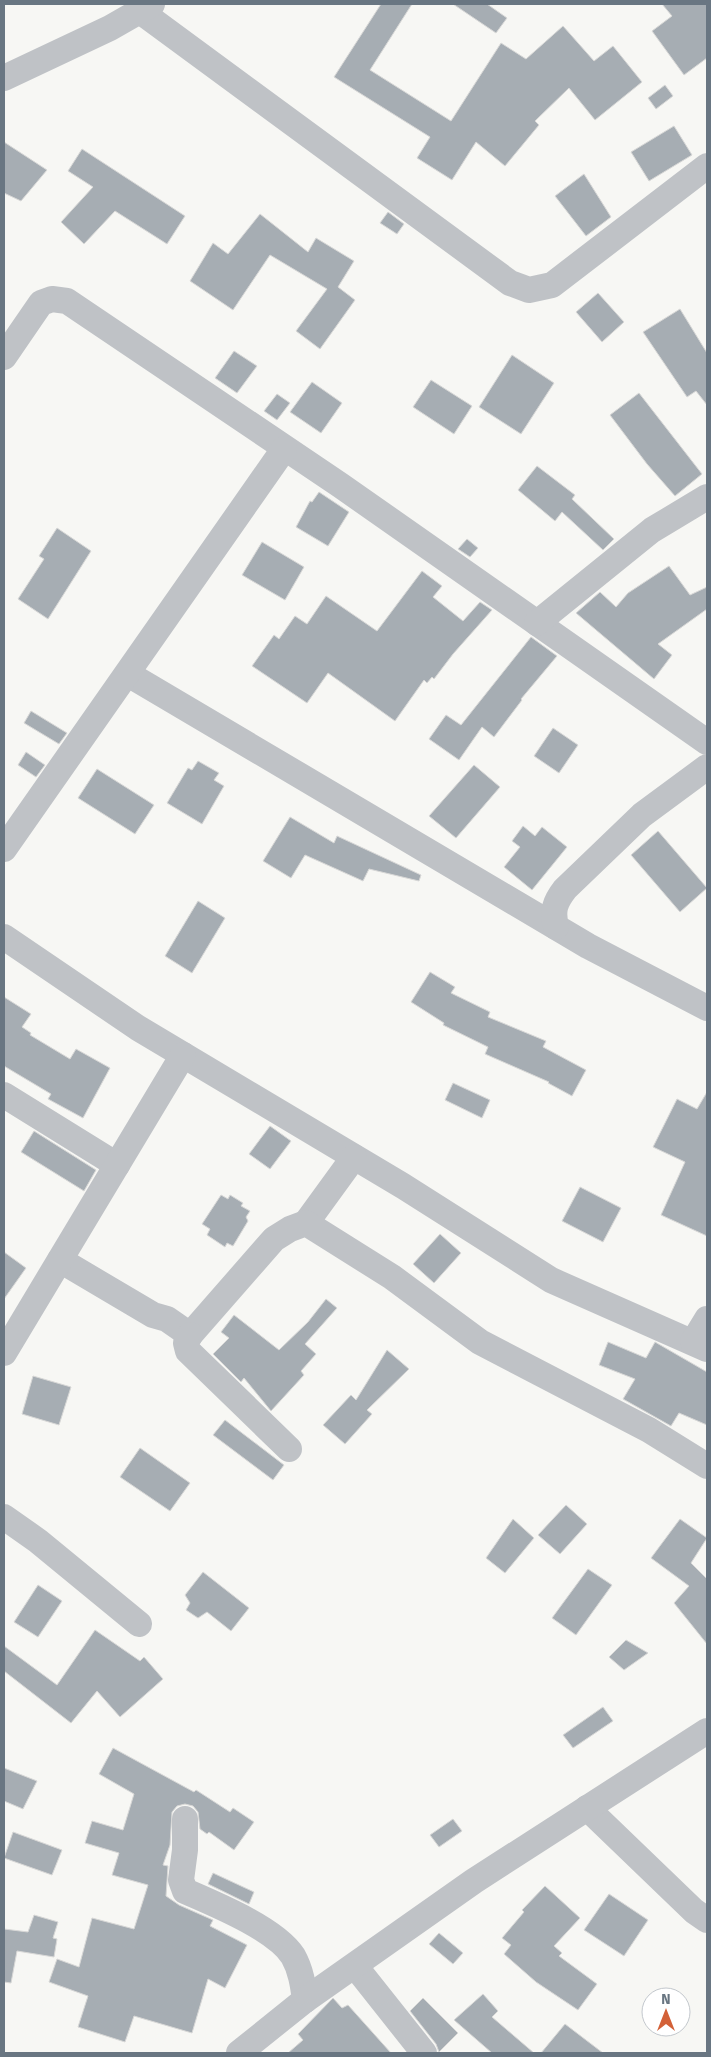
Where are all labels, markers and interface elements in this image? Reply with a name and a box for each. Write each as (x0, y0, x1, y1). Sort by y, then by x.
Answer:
north arrow (641, 1987, 691, 2037)
text: N (661, 1991, 671, 2008)

